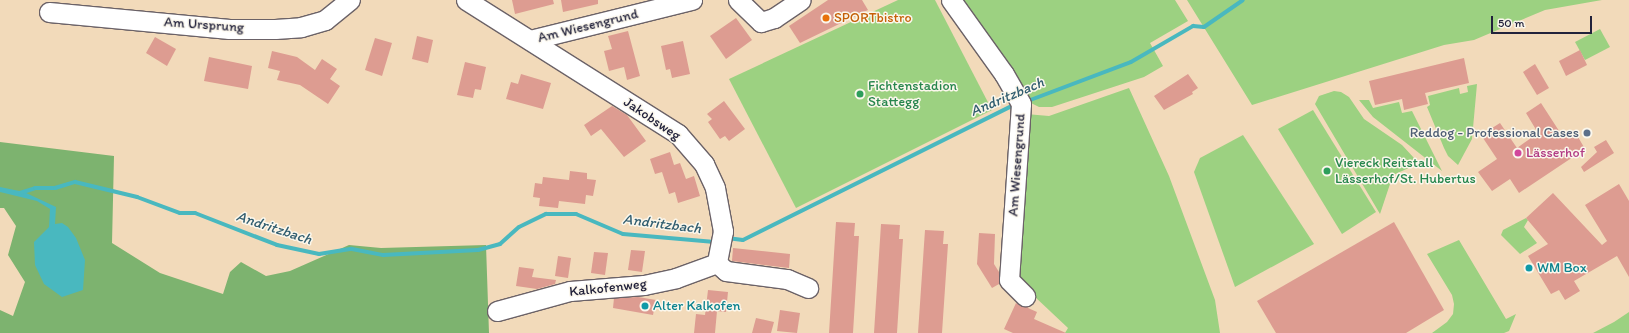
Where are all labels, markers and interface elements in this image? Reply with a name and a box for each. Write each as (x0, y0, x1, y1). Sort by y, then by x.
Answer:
street label: Am Wiesengrund (536, 6, 640, 46)
scale bar (1493, 8, 1594, 34)
place label: SPORTbistro (834, 10, 912, 26)
marker: SPORTbistro (821, 13, 831, 23)
street label: Am Ursprung (163, 14, 245, 36)
text: 50 m (1498, 16, 1524, 30)
water label: Andritzbach (967, 73, 1047, 121)
place label: Fichtenstadion Stattegg (868, 78, 957, 110)
marker: Fichtenstadion Stattegg (855, 89, 865, 99)
street label: Jakobsweg (620, 94, 684, 144)
street label: Am Wiesengrund (1005, 113, 1029, 217)
place label: Reddog - Professional Cases (1410, 125, 1579, 141)
marker: Reddog - Professional Cases (1582, 128, 1592, 138)
place label: Lässerhof (1526, 145, 1585, 161)
marker: Lässerhof (1513, 148, 1523, 158)
place label: Viereck Reitstall Lässerhof/St. Hubertus (1335, 155, 1476, 188)
marker: Viereck Reitstall Lässerhof/St. Hubertus (1322, 166, 1332, 176)
water label: Andritzbach (234, 207, 314, 249)
water label: Andritzbach (622, 210, 702, 238)
place label: WM Box (1537, 260, 1587, 276)
marker: WM Box (1524, 263, 1534, 273)
street label: Kalkofenweg (568, 276, 648, 300)
place label: Alter Kalkofen (653, 298, 741, 314)
marker: Alter Kalkofen (640, 301, 650, 311)

